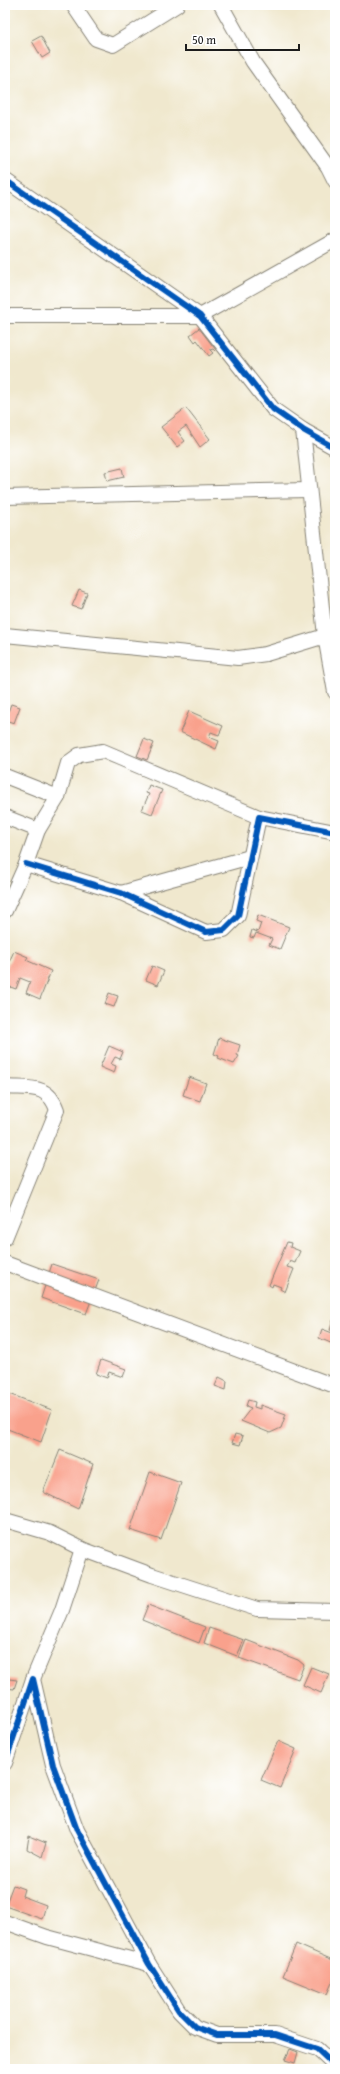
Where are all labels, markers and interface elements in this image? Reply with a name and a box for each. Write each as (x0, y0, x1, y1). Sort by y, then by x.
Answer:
scale bar (186, 26, 299, 52)
text: 50 m (192, 31, 216, 48)

